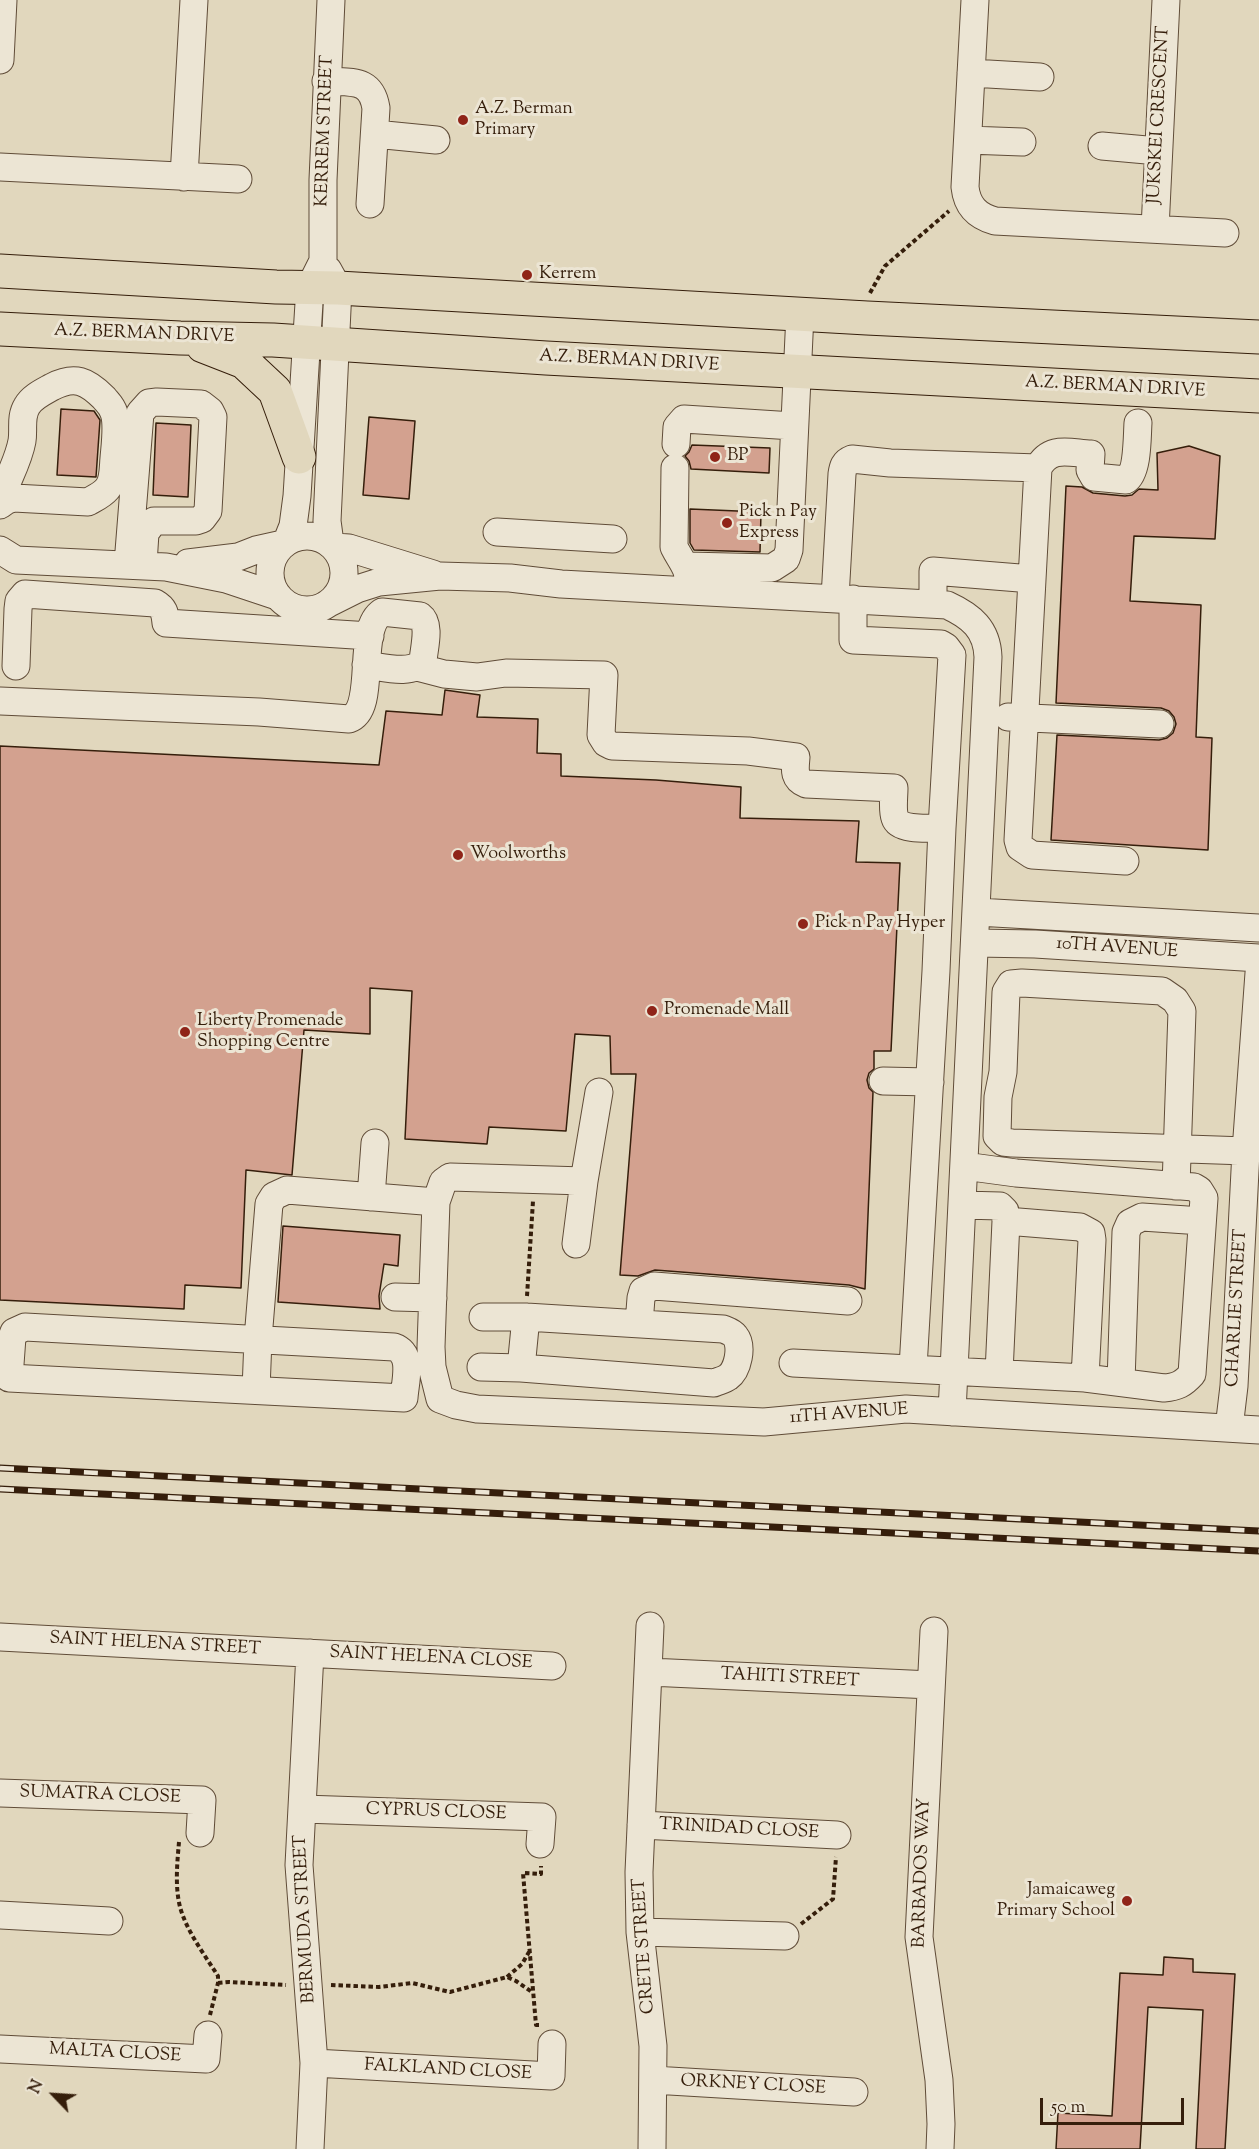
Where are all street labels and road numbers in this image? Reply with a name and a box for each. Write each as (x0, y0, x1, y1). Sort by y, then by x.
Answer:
street label: JUKSKEI CRESCENT (1145, 25, 1175, 205)
street label: KERREM STREET (313, 55, 339, 207)
street label: A.Z. BERMAN DRIVE (53, 321, 235, 349)
street label: A.Z. BERMAN DRIVE (538, 346, 720, 378)
street label: A.Z. BERMAN DRIVE (1024, 372, 1206, 404)
street label: 10TH AVENUE (1055, 934, 1179, 964)
street label: CHARLIE STREET (1223, 1228, 1253, 1388)
street label: 11TH AVENUE (789, 1400, 909, 1430)
street label: SAINT HELENA STREET (49, 1629, 261, 1661)
street label: SAINT HELENA CLOSE (329, 1643, 533, 1675)
street label: TAHITI STREET (720, 1665, 860, 1693)
street label: SUMATRA CLOSE (19, 1782, 181, 1810)
street label: BARBADOS WAY (910, 1798, 936, 1948)
street label: CYPRUS CLOSE (365, 1800, 507, 1826)
street label: TRINIDAD CLOSE (658, 1815, 820, 1845)
street label: BERMUDA STREET (291, 1834, 321, 2004)
street label: CRETE STREET (629, 1877, 661, 2015)
street label: MALTA CLOSE (48, 2040, 182, 2068)
street label: FALKLAND CLOSE (364, 2056, 532, 2086)
street label: ORKNEY CLOSE (680, 2071, 826, 2101)

